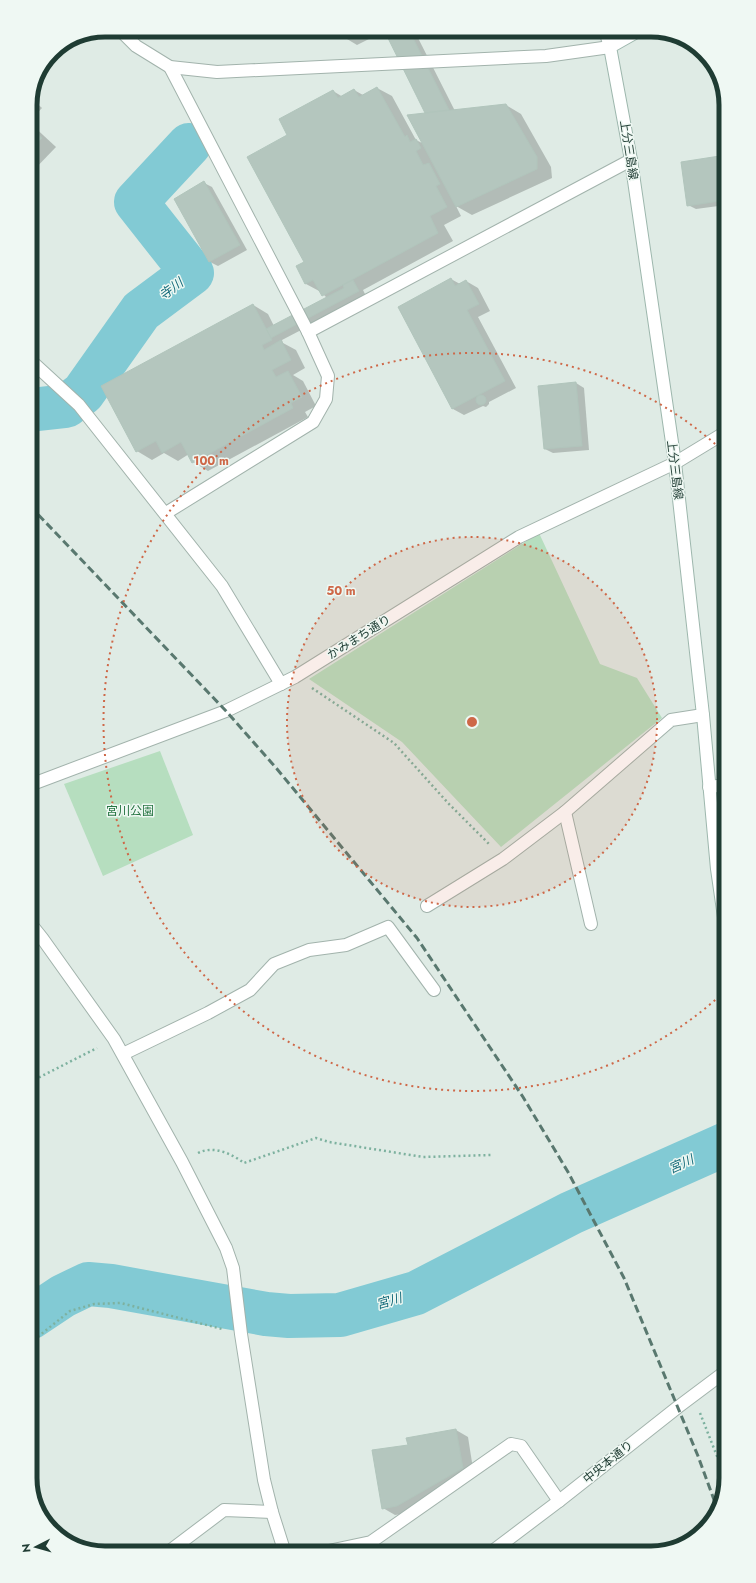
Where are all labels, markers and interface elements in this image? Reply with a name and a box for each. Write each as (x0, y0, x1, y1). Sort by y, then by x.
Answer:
street label: 上分三島線 (615, 119, 643, 181)
water label: 寺川 (155, 272, 189, 304)
street label: 上分三島線 (662, 439, 688, 501)
text: 100 m (193, 452, 229, 470)
text: 50 m (326, 582, 356, 600)
street label: かみまち通り (324, 610, 394, 664)
centre of rings (465, 715, 479, 729)
park label: 宮川公園 (106, 802, 154, 820)
water label: 宮川 (665, 1149, 699, 1178)
water label: 宮川 (374, 1288, 406, 1314)
street label: 中央本通り (579, 1436, 637, 1488)
north arrow (16, 1527, 56, 1567)
text: N (18, 1543, 34, 1553)

